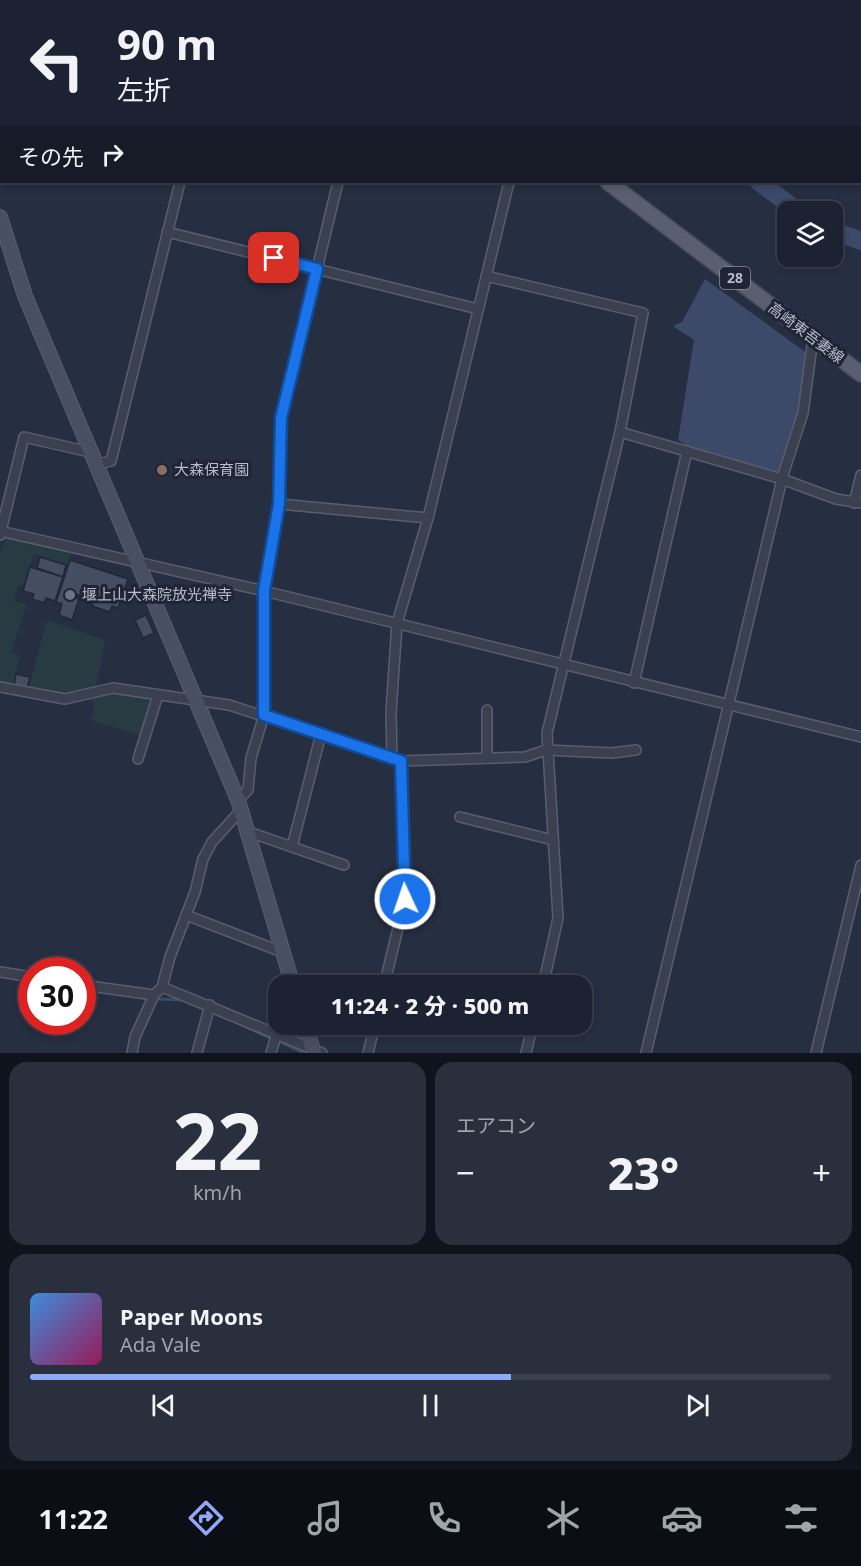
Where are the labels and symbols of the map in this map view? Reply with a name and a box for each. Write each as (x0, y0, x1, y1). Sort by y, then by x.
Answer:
pin (248, 232, 299, 283)
road number: 28 (720, 267, 750, 289)
street label: 高崎東吾妻線 (765, 297, 849, 367)
place label: 大森保育園 (174, 459, 249, 479)
marker: 大森保育園 (155, 463, 169, 477)
place label: 堰上山大森院放光禅寺 (82, 584, 232, 604)
marker: 堰上山大森院放光禅寺 (63, 588, 77, 602)
position arrow (373, 867, 437, 931)
speed limit sign: 30 (18, 957, 96, 1035)

